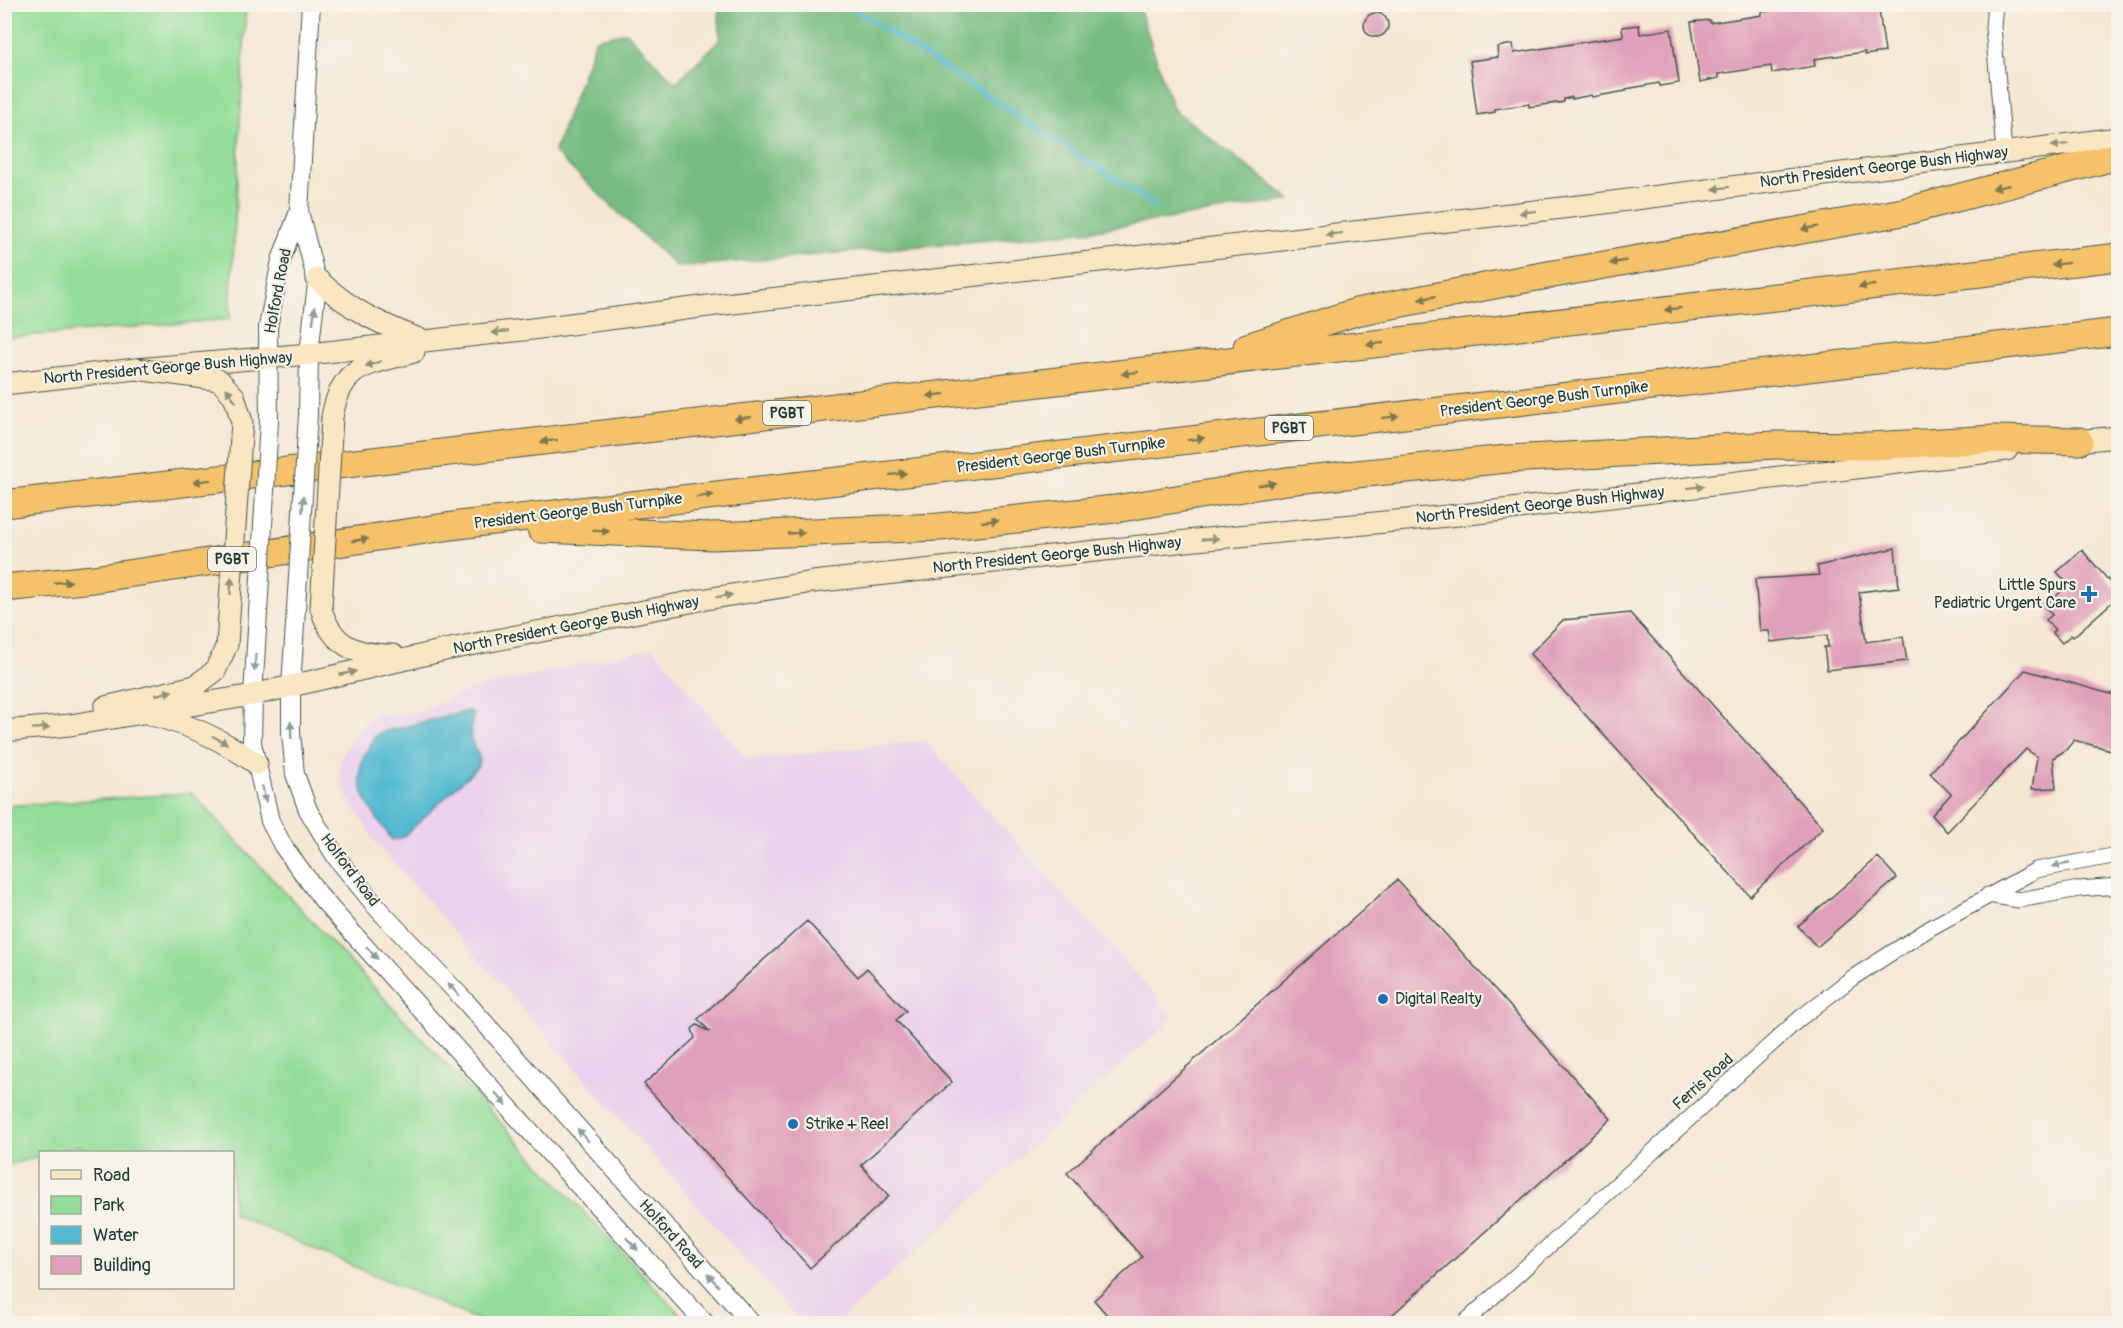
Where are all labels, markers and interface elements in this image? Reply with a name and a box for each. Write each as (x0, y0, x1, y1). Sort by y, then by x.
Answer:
one-way arrow (2051, 140, 2070, 150)
street label: North President George Bush Highway (1759, 142, 2009, 192)
one-way arrow (1992, 182, 2010, 192)
one-way arrow (1712, 183, 1731, 192)
one-way arrow (1518, 207, 1537, 217)
one-way arrow (1801, 224, 1820, 233)
one-way arrow (1324, 230, 1343, 239)
street label: Holford Road (260, 247, 296, 335)
one-way arrow (1609, 258, 1628, 267)
one-way arrow (2051, 259, 2070, 268)
one-way arrow (1857, 282, 1876, 291)
one-way arrow (1417, 294, 1436, 303)
one-way arrow (1663, 304, 1682, 314)
one-way arrow (309, 305, 319, 324)
one-way arrow (491, 327, 510, 337)
one-way arrow (1366, 339, 1385, 349)
street label: North President George Bush Highway (43, 347, 294, 389)
one-way arrow (363, 360, 381, 370)
one-way arrow (1120, 368, 1139, 378)
street label: President George Bush Turnpike (1439, 376, 1649, 422)
one-way arrow (225, 387, 237, 403)
one-way arrow (927, 391, 946, 400)
road number: PGBT (763, 401, 811, 425)
one-way arrow (1380, 412, 1399, 421)
one-way arrow (733, 413, 752, 423)
road number: PGBT (1265, 416, 1313, 440)
street label: President George Bush Turnpike (956, 432, 1166, 478)
one-way arrow (1187, 434, 1206, 444)
one-way arrow (539, 436, 558, 446)
one-way arrow (889, 469, 908, 478)
one-way arrow (193, 477, 212, 486)
one-way arrow (1257, 480, 1276, 489)
street label: North President George Bush Highway (1415, 482, 1665, 528)
one-way arrow (1687, 483, 1706, 492)
street label: President George Bush Turnpike (473, 488, 683, 534)
one-way arrow (695, 491, 714, 501)
one-way arrow (298, 494, 307, 513)
one-way arrow (981, 517, 1000, 526)
one-way arrow (592, 527, 611, 536)
one-way arrow (786, 528, 805, 537)
street label: North President George Bush Highway (932, 532, 1182, 578)
one-way arrow (1200, 534, 1219, 544)
one-way arrow (350, 535, 369, 544)
road number: PGBT (208, 547, 256, 571)
place label: Little Spurs Pediatric Urgent Care (1934, 575, 2076, 613)
one-way arrow (53, 577, 72, 587)
one-way arrow (226, 577, 236, 596)
marker: Little Spurs Pediatric Urgent Care (2080, 585, 2098, 603)
street label: North President George Bush Highway (451, 591, 701, 659)
one-way arrow (715, 592, 734, 601)
one-way arrow (250, 653, 259, 672)
one-way arrow (339, 667, 357, 677)
one-way arrow (155, 688, 174, 697)
one-way arrow (287, 720, 296, 739)
one-way arrow (31, 723, 50, 732)
one-way arrow (212, 735, 229, 745)
one-way arrow (260, 785, 270, 803)
street label: Holford Road (316, 829, 384, 911)
one-way arrow (2052, 860, 2070, 870)
one-way arrow (365, 945, 378, 960)
one-way arrow (447, 982, 461, 996)
place label: Digital Realty (1395, 989, 1482, 1009)
marker: Digital Realty (1376, 992, 1390, 1006)
street label: Ferris Road (1668, 1049, 1738, 1115)
one-way arrow (494, 1091, 507, 1106)
place label: Strike + Reel (805, 1114, 889, 1134)
marker: Strike + Reel (786, 1117, 800, 1131)
one-way arrow (576, 1127, 590, 1142)
legend (39, 1151, 234, 1289)
text: Road (93, 1164, 130, 1187)
text: Park (93, 1194, 125, 1217)
street label: Holford Road (635, 1195, 707, 1273)
text: Water (93, 1224, 139, 1247)
one-way arrow (625, 1236, 639, 1251)
text: Building (93, 1254, 151, 1277)
one-way arrow (707, 1273, 720, 1288)

